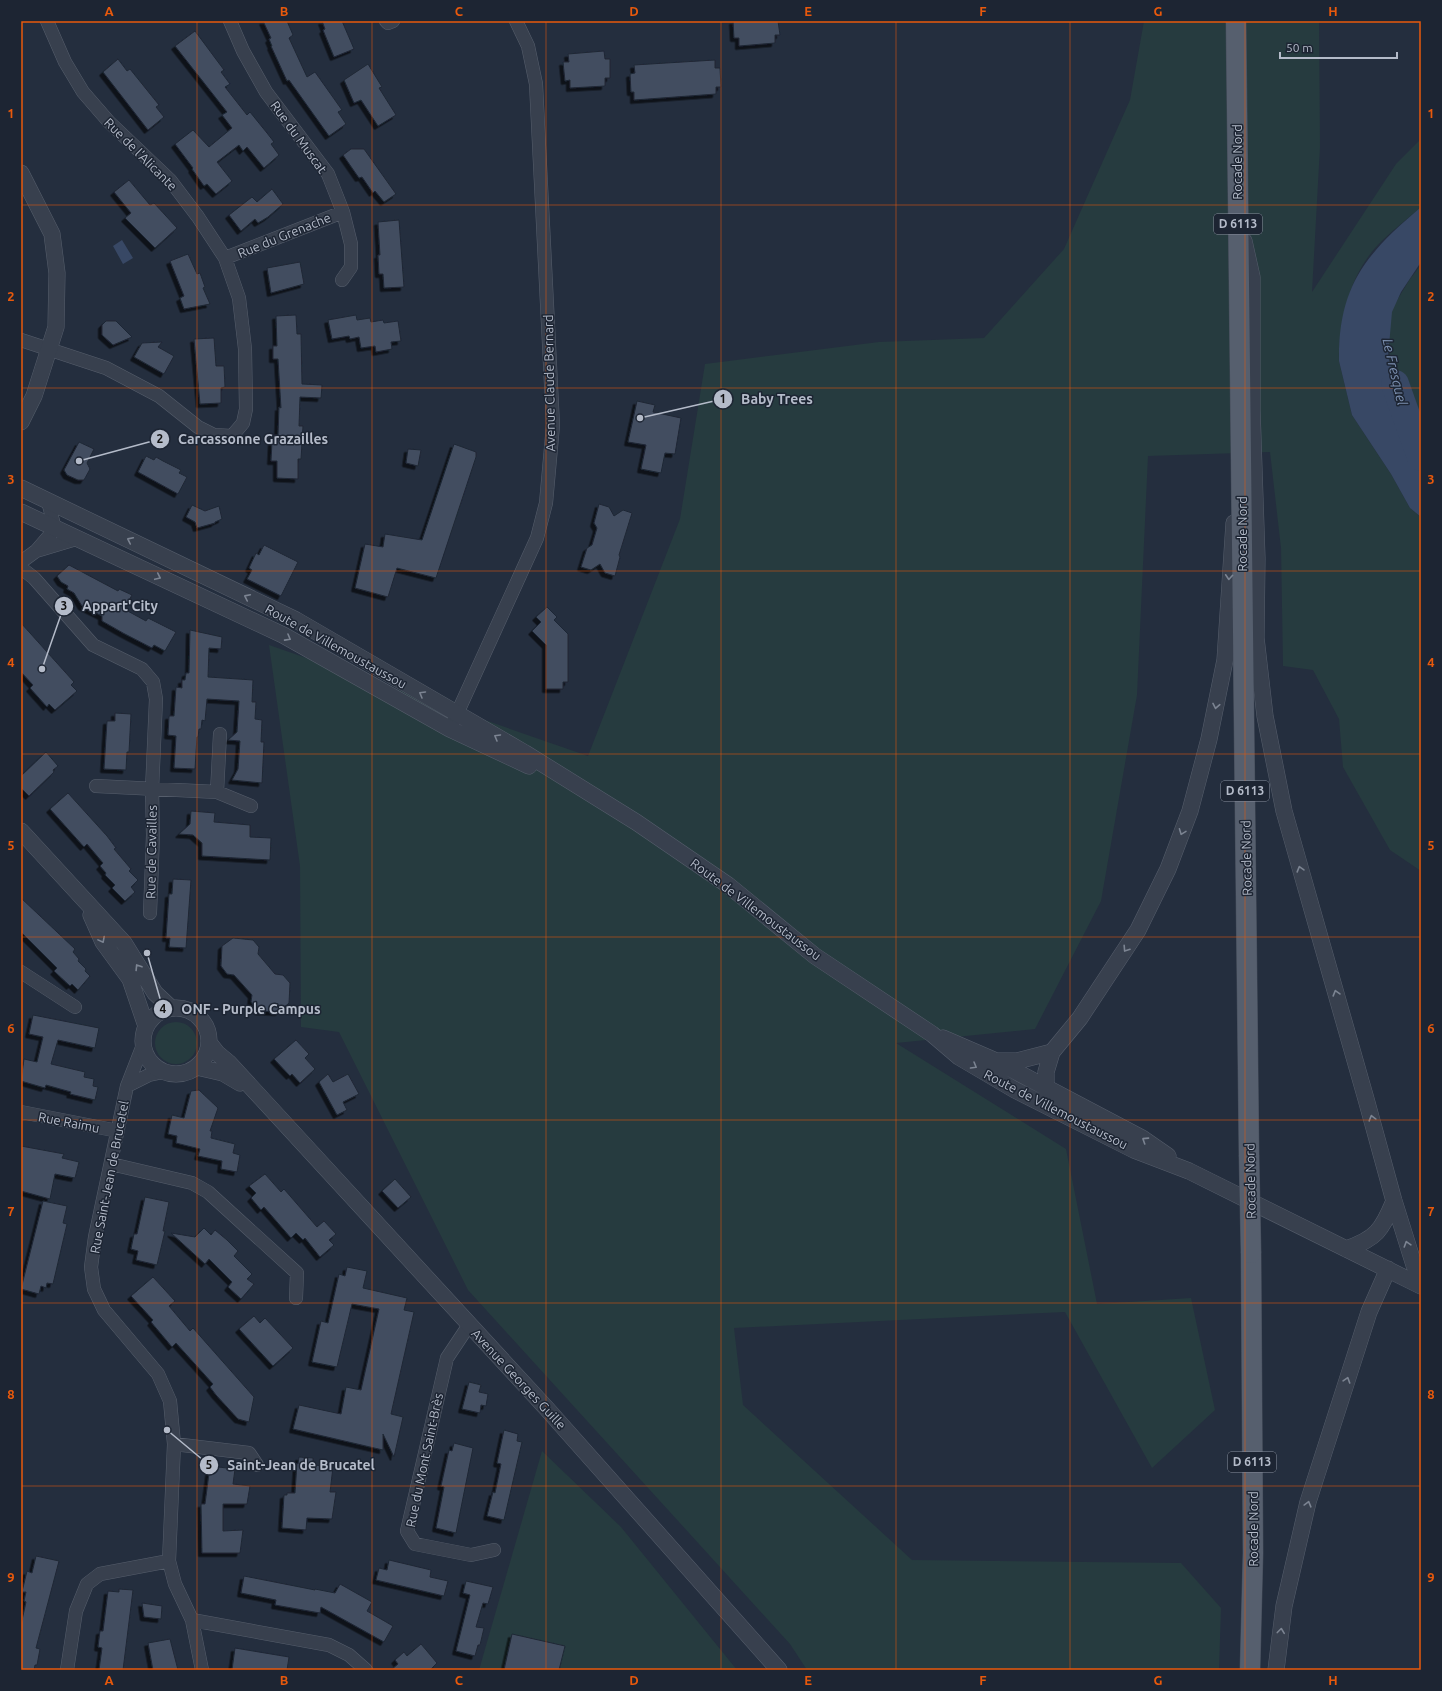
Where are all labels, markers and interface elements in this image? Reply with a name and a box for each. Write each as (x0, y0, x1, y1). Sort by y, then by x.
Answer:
text: A (104, 4, 114, 18)
text: B (280, 4, 289, 18)
text: C (455, 4, 464, 18)
text: D (629, 4, 639, 18)
text: E (804, 4, 812, 18)
text: F (979, 4, 987, 18)
text: G (1154, 4, 1163, 18)
text: H (1328, 4, 1338, 18)
scale bar (1280, 34, 1397, 60)
text: 50 m (1286, 41, 1313, 54)
street label: Rue du Muscat (268, 98, 330, 176)
text: 1 (7, 106, 15, 120)
text: 1 (1427, 106, 1435, 120)
street label: Rue de l'Alicante (102, 115, 180, 193)
street label: Rocade Nord (1230, 124, 1244, 200)
street label: Rue du Grenache (235, 210, 333, 260)
road number: D 6113 (1214, 214, 1262, 234)
text: 2 (7, 289, 15, 303)
text: 2 (1427, 289, 1435, 303)
street label: Avenue Claude Bernard (541, 314, 557, 452)
water label: Le Fresquel (1380, 337, 1410, 407)
callout: Baby Trees (713, 386, 821, 412)
text: Baby Trees (741, 391, 813, 407)
text: 1 (720, 392, 726, 405)
callout: Carcassonne Grazailles (150, 426, 336, 452)
text: Carcassonne Grazailles (178, 431, 328, 447)
text: 2 (157, 432, 164, 445)
text: 3 (7, 472, 15, 486)
text: 3 (1427, 472, 1435, 486)
street label: Rocade Nord (1235, 496, 1249, 572)
one-way arrow (127, 538, 134, 545)
one-way arrow (153, 572, 161, 580)
one-way arrow (1225, 574, 1234, 580)
callout: Appart'City (54, 593, 166, 619)
one-way arrow (244, 594, 251, 602)
text: Appart'City (82, 598, 158, 614)
text: 3 (61, 599, 67, 612)
street label: Route de Villemoustaussou (263, 601, 409, 691)
one-way arrow (284, 633, 291, 641)
text: 4 (7, 655, 15, 669)
text: 4 (1427, 655, 1435, 669)
one-way arrow (419, 691, 426, 698)
one-way arrow (1212, 703, 1220, 709)
one-way arrow (494, 735, 501, 742)
road number: D 6113 (1221, 781, 1269, 801)
street label: Rue de Cavailles (143, 805, 159, 899)
street label: Rocade Nord (1238, 820, 1254, 896)
one-way arrow (1178, 828, 1186, 835)
text: 5 (7, 838, 15, 852)
text: 5 (1427, 838, 1435, 852)
street label: Route de Villemoustaussou (688, 855, 824, 963)
one-way arrow (1296, 865, 1305, 872)
one-way arrow (98, 935, 105, 943)
one-way arrow (1124, 944, 1131, 951)
one-way arrow (136, 964, 143, 971)
one-way arrow (1332, 990, 1341, 997)
callout: ONF - Purple Campus (153, 996, 329, 1022)
text: ONF - Purple Campus (181, 1001, 321, 1017)
text: 4 (160, 1002, 167, 1015)
text: 6 (7, 1021, 15, 1035)
text: 6 (1427, 1021, 1435, 1035)
one-way arrow (969, 1061, 977, 1068)
street label: Route de Villemoustaussou (982, 1067, 1130, 1151)
street label: Rue Saint-Jean de Brucatel (87, 1099, 131, 1255)
street label: Rue Raimu (37, 1109, 101, 1135)
one-way arrow (1368, 1115, 1376, 1122)
one-way arrow (1143, 1138, 1150, 1145)
street label: Rocade Nord (1242, 1143, 1258, 1219)
text: 7 (7, 1204, 15, 1218)
text: 7 (1427, 1204, 1435, 1218)
one-way arrow (1403, 1240, 1412, 1247)
street label: Avenue Georges Guille (469, 1326, 569, 1432)
one-way arrow (1342, 1377, 1351, 1384)
text: 8 (7, 1387, 15, 1401)
text: 8 (1427, 1387, 1435, 1401)
street label: Rue du Mont Saint-Brès (403, 1391, 445, 1528)
callout: Saint-Jean de Brucatel (199, 1452, 383, 1478)
road number: D 6113 (1228, 1452, 1276, 1472)
text: Saint-Jean de Brucatel (227, 1457, 375, 1473)
text: 5 (206, 1458, 213, 1471)
street label: Rocade Nord (1246, 1491, 1260, 1567)
one-way arrow (1303, 1501, 1312, 1508)
text: 9 (7, 1570, 15, 1584)
text: 9 (1427, 1570, 1435, 1584)
one-way arrow (1276, 1628, 1285, 1634)
text: A (104, 1673, 114, 1687)
text: B (280, 1673, 289, 1687)
text: C (455, 1673, 464, 1687)
text: D (629, 1673, 639, 1687)
text: E (804, 1673, 812, 1687)
text: F (979, 1673, 987, 1687)
text: G (1154, 1673, 1163, 1687)
text: H (1328, 1673, 1338, 1687)

